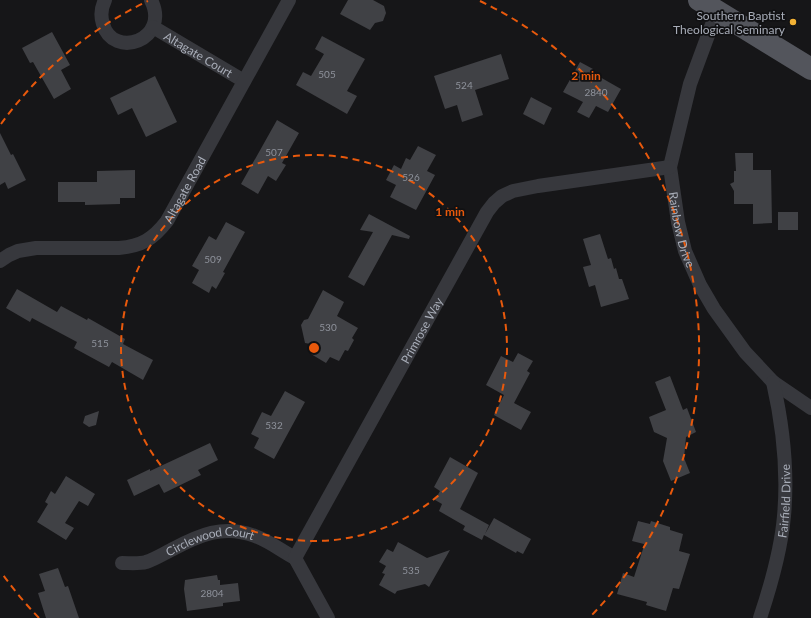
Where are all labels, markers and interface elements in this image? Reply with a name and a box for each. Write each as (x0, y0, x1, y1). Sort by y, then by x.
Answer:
place label: Southern Baptist Theological Seminary (673, 8, 786, 37)
marker: Southern Baptist Theological Seminary (788, 17, 798, 27)
street label: Altagate Court (162, 28, 236, 81)
house number: 505 (318, 68, 336, 80)
text: 2 min (571, 68, 601, 83)
house number: 524 (455, 79, 473, 91)
house number: 2840 (584, 86, 608, 98)
house number: 507 (265, 146, 283, 158)
street label: Altagate Road (160, 154, 209, 225)
house number: 526 (402, 171, 420, 183)
street label: Rainbow Drive (666, 191, 699, 270)
text: 1 min (435, 204, 465, 219)
house number: 509 (204, 253, 222, 265)
street label: Primrose Way (397, 294, 446, 366)
house number: 530 (319, 321, 337, 333)
house number: 515 (91, 337, 109, 349)
centre of rings (307, 341, 321, 355)
house number: 532 (265, 419, 283, 431)
street label: Fairfield Drive (774, 464, 793, 539)
street label: Circlewood Court (163, 523, 257, 559)
house number: 535 (402, 564, 420, 576)
house number: 2804 (200, 587, 224, 599)

